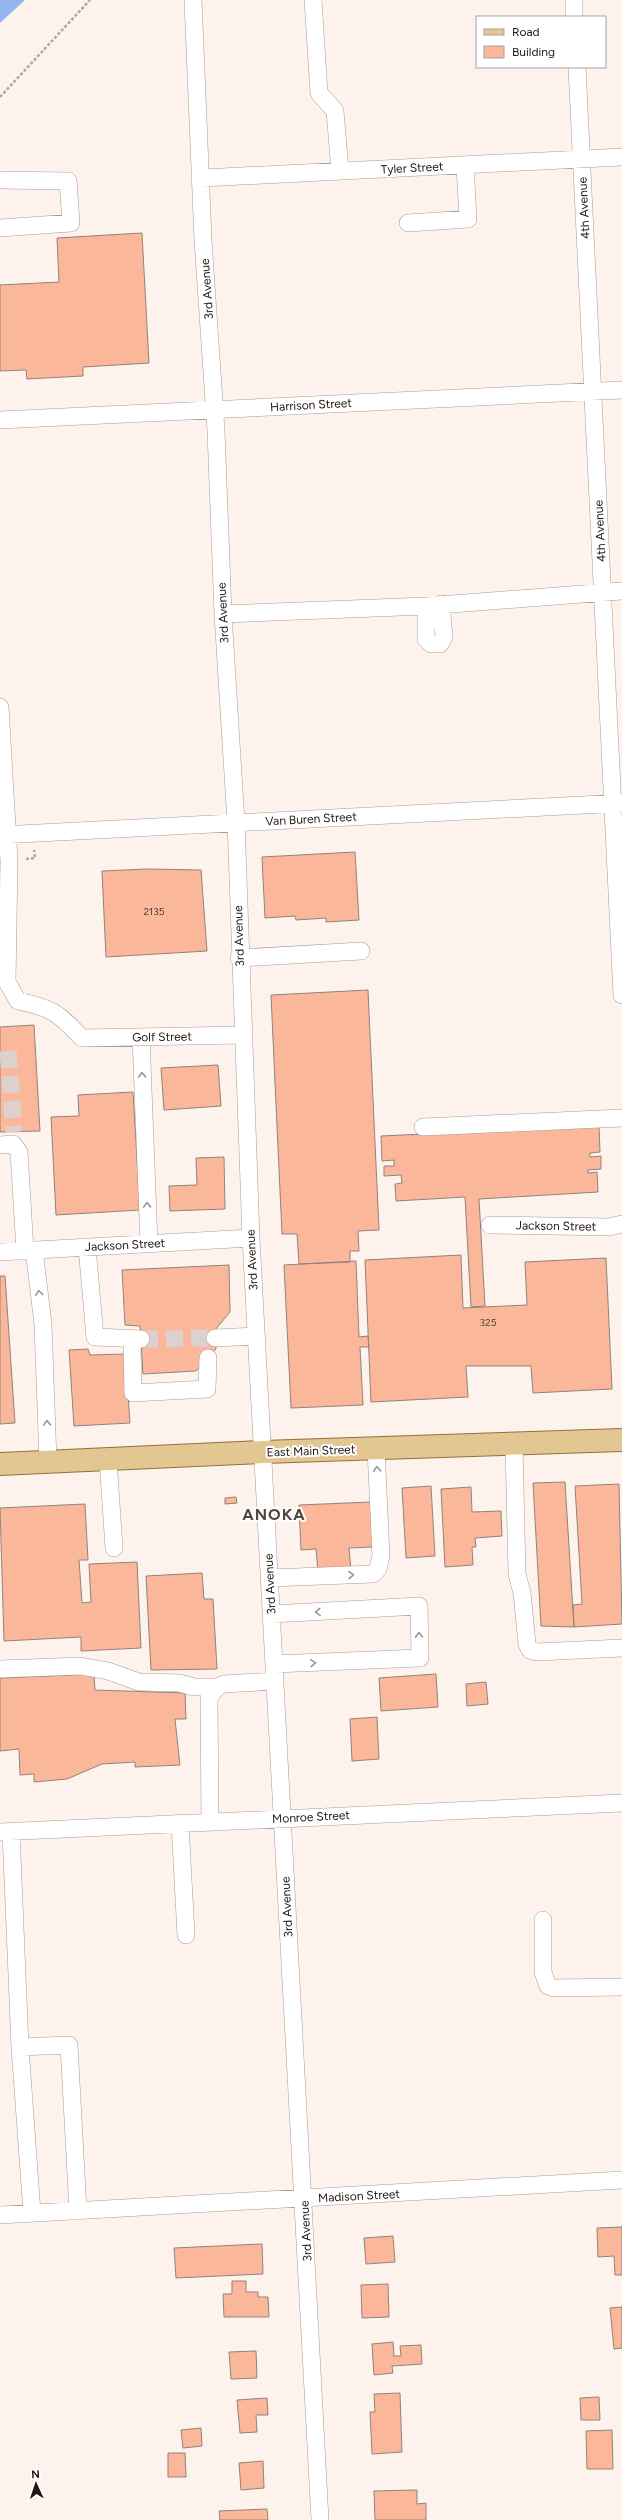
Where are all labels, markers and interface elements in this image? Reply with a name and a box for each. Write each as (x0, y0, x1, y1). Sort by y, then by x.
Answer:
legend (476, 16, 606, 68)
text: Road (512, 25, 540, 39)
text: Building (512, 45, 555, 59)
street label: Tyler Street (380, 159, 444, 177)
street label: 4th Avenue (575, 176, 593, 239)
street label: 3rd Avenue (198, 258, 216, 320)
street label: Harrison Street (270, 396, 353, 414)
street label: 4th Avenue (591, 499, 609, 562)
street label: 3rd Avenue (214, 582, 232, 644)
street label: Van Buren Street (265, 810, 358, 828)
house number: 2135 (144, 905, 165, 918)
street label: 3rd Avenue (231, 905, 247, 967)
street label: Golf Street (132, 1029, 192, 1045)
one-way arrow (138, 1072, 147, 1078)
one-way arrow (143, 1202, 152, 1208)
street label: Jackson Street (516, 1218, 597, 1234)
street label: 3rd Avenue (243, 1229, 261, 1291)
street label: Jackson Street (84, 1236, 166, 1254)
one-way arrow (35, 1290, 44, 1296)
house number: 325 (480, 1316, 497, 1329)
one-way arrow (43, 1420, 51, 1426)
street label: East Main Street (266, 1442, 356, 1460)
one-way arrow (373, 1466, 382, 1472)
district label: ANOKA (242, 1505, 306, 1524)
street label: 3rd Avenue (261, 1553, 279, 1615)
one-way arrow (348, 1570, 354, 1579)
one-way arrow (315, 1607, 321, 1616)
one-way arrow (415, 1632, 424, 1638)
one-way arrow (310, 1658, 316, 1667)
street label: Monroe Street (272, 1808, 351, 1826)
street label: 3rd Avenue (278, 1876, 296, 1938)
street label: Madison Street (318, 2187, 401, 2205)
street label: 3rd Avenue (297, 2200, 315, 2262)
north arrow (16, 2464, 56, 2504)
text: N (31, 2468, 40, 2481)

